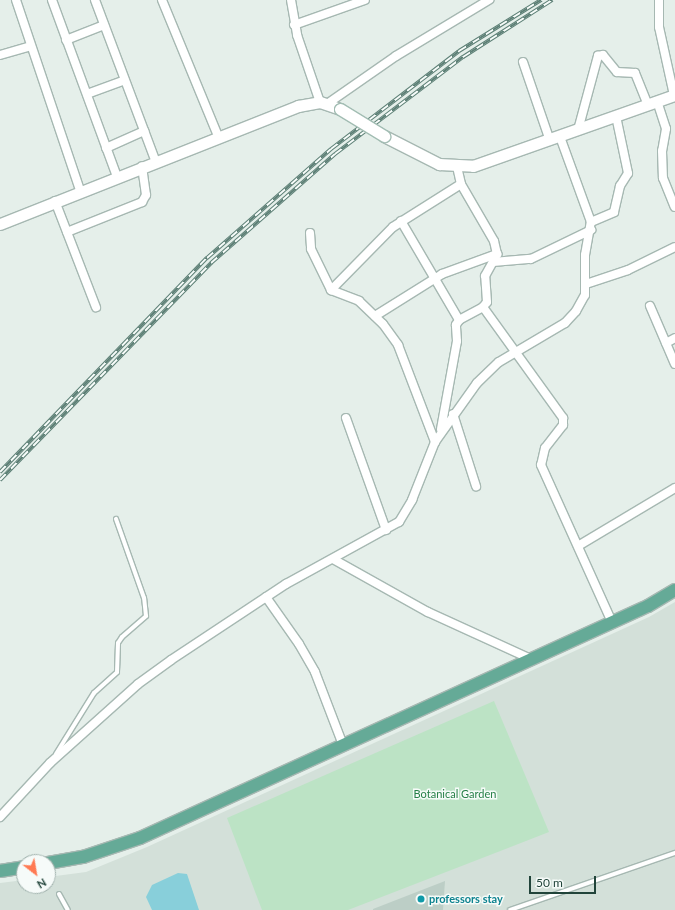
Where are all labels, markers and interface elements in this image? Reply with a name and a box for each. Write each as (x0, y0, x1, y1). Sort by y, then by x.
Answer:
park label: Botanical Garden (414, 787, 496, 801)
north arrow (16, 854, 56, 894)
scale bar (531, 868, 598, 894)
text: 50 m (536, 875, 563, 890)
text: N (35, 876, 49, 892)
place label: professors stay (429, 892, 503, 906)
marker: professors stay (416, 894, 426, 904)

